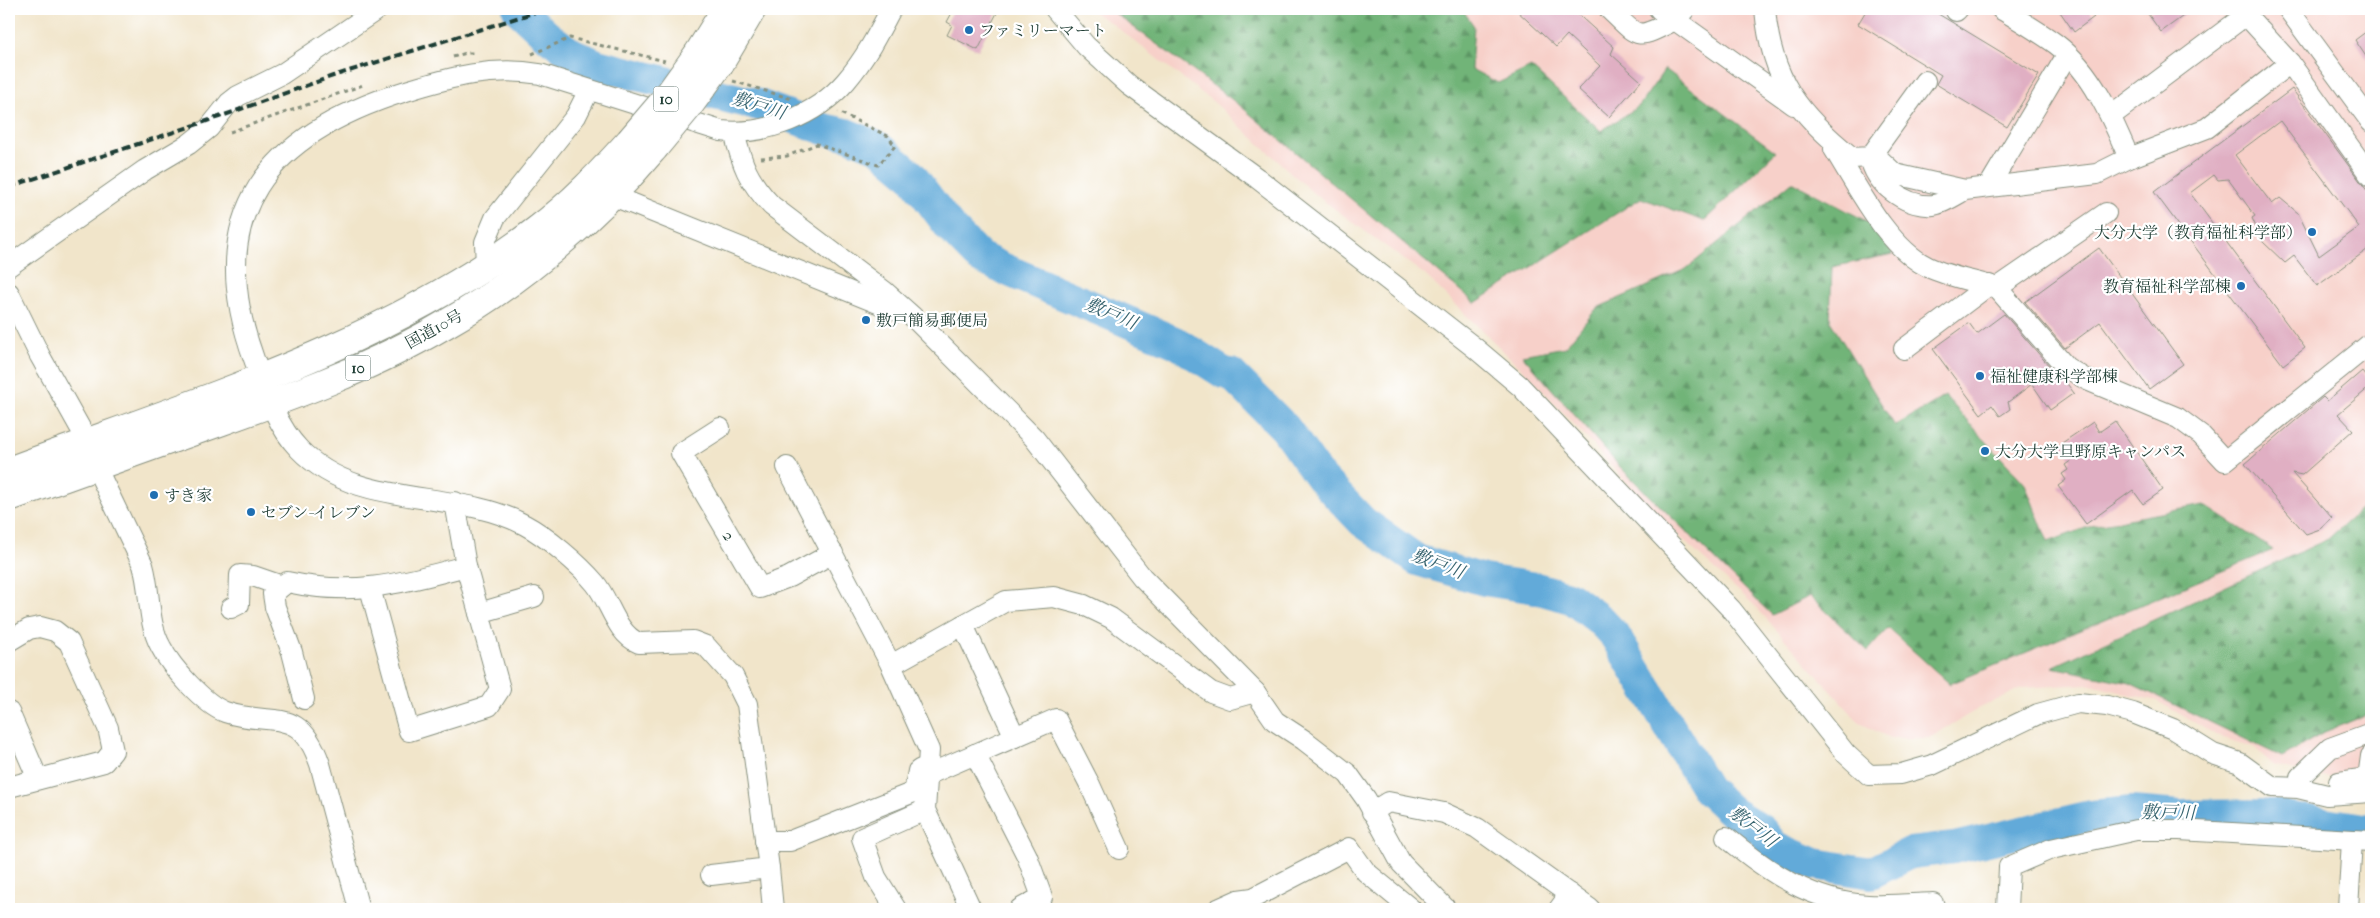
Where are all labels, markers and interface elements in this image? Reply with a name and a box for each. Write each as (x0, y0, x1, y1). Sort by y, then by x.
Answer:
place label: ファミリーマート (979, 21, 1107, 40)
marker: ファミリーマート (963, 24, 975, 36)
road number: 10 (654, 86, 678, 112)
water label: 敷戸川 (730, 88, 790, 125)
place label: 大分大学（教育福祉科学部） (2094, 223, 2302, 242)
marker: 大分大学（教育福祉科学部） (2306, 226, 2318, 238)
place label: 教育福祉科学部棟 (2103, 277, 2231, 296)
marker: 教育福祉科学部棟 (2235, 280, 2247, 292)
water label: 敷戸川 (1082, 294, 1142, 335)
street label: 国道10号 (402, 306, 466, 352)
place label: 敷戸簡易郵便局 (876, 311, 988, 330)
marker: 敷戸簡易郵便局 (860, 314, 872, 326)
road number: 10 (346, 356, 370, 380)
place label: 福祉健康科学部棟 (1990, 367, 2118, 386)
marker: 福祉健康科学部棟 (1974, 370, 1986, 382)
place label: 大分大学旦野原キャンパス (1995, 442, 2186, 461)
marker: 大分大学旦野原キャンパス (1979, 445, 1991, 457)
place label: すき家 (164, 486, 212, 505)
marker: すき家 (148, 489, 160, 501)
place label: セブン-イレブン (261, 503, 376, 522)
marker: セブン-イレブン (245, 506, 257, 518)
street label: 2 (719, 527, 740, 544)
water label: 敷戸川 (1409, 545, 1469, 584)
water label: 敷戸川 (1725, 802, 1782, 853)
water label: 敷戸川 (2141, 802, 2197, 824)

